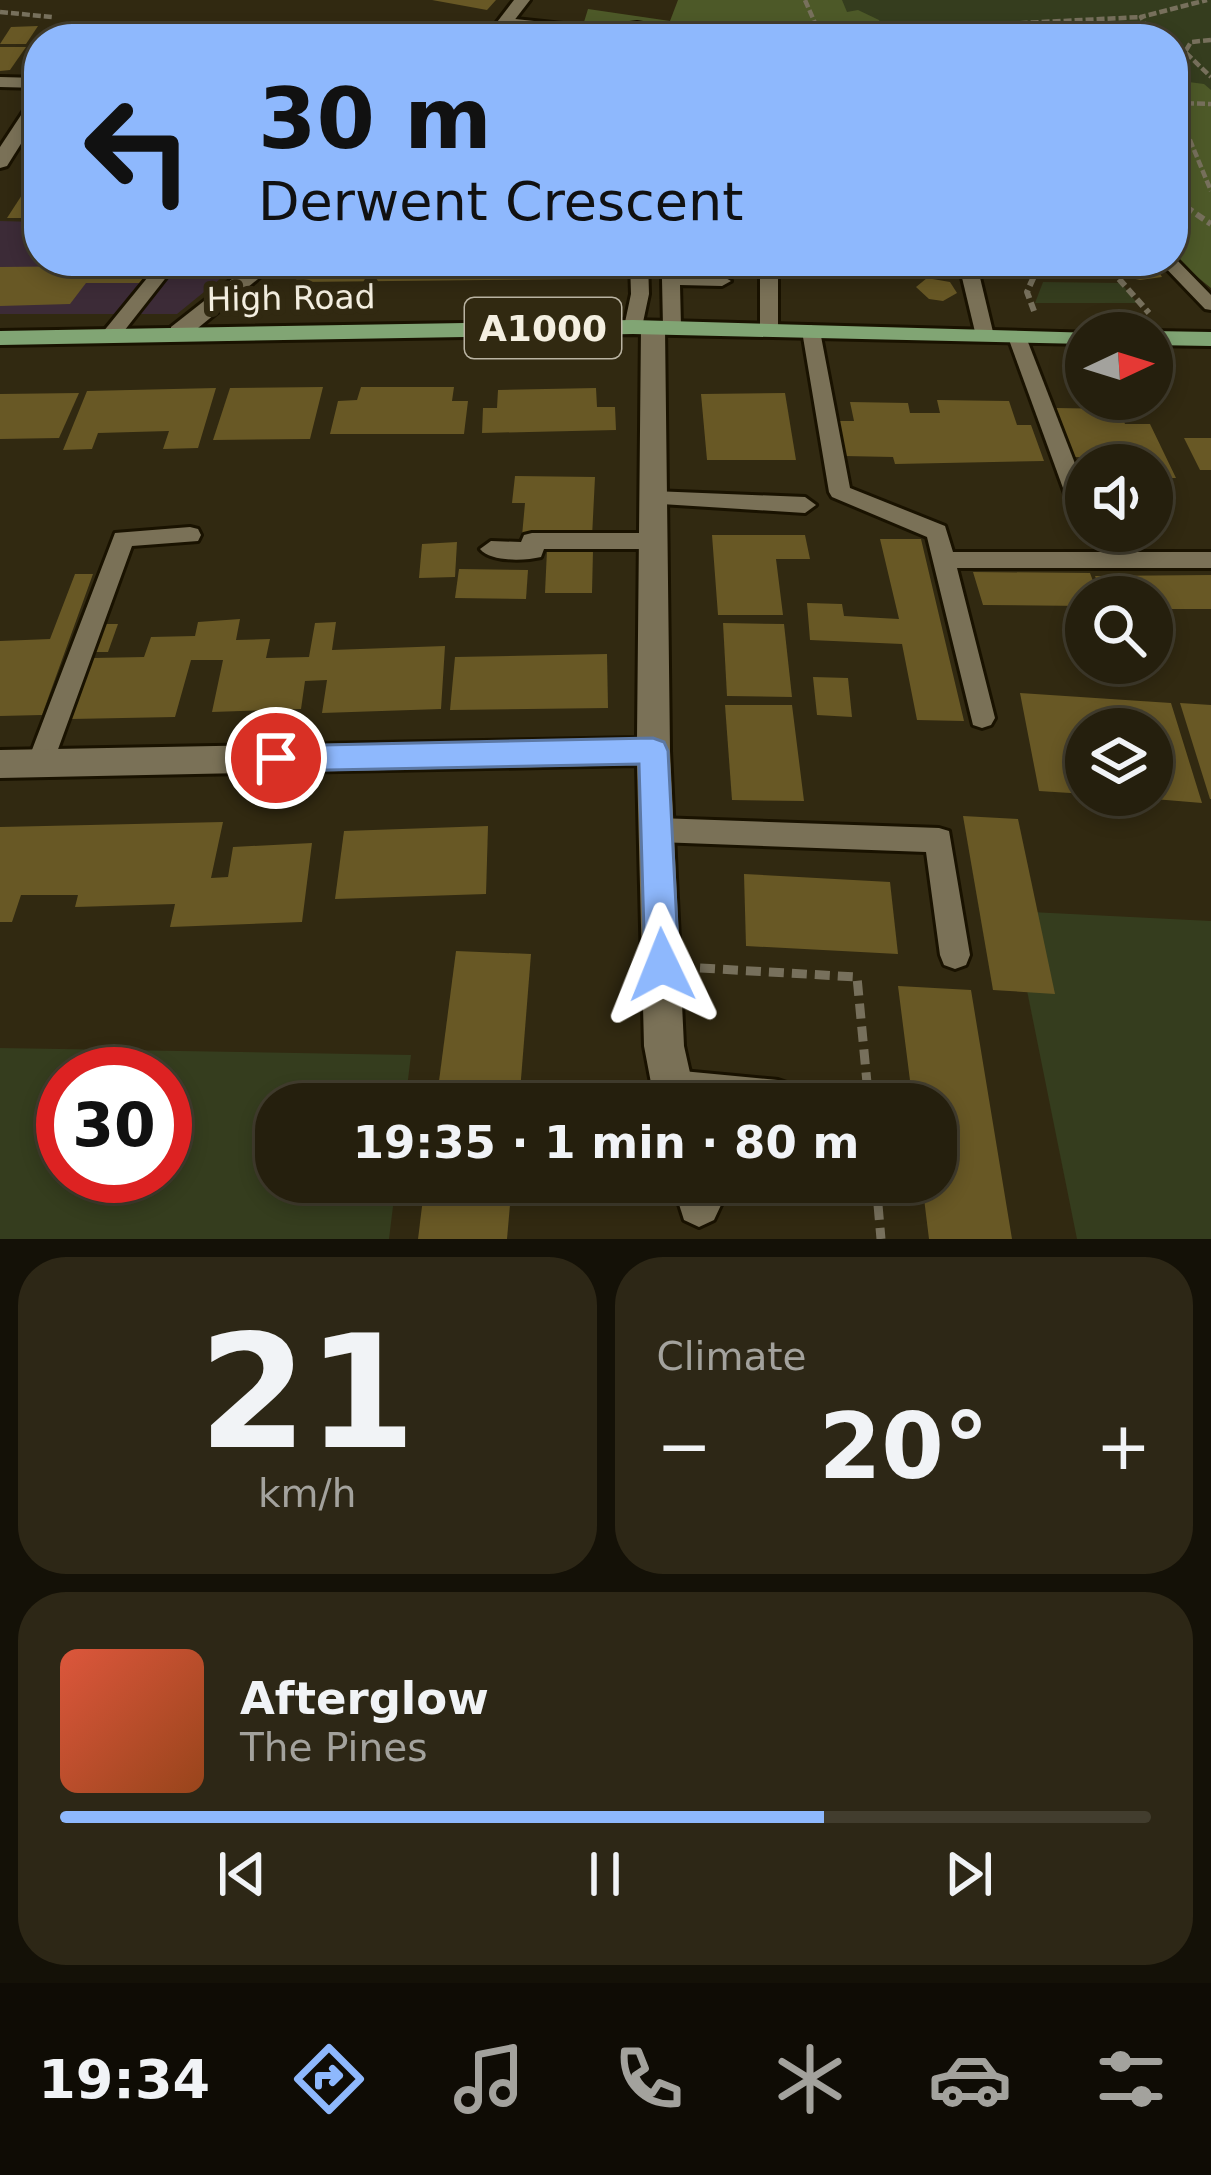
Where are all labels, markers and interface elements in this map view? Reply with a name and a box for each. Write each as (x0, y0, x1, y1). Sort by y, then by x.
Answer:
text: 30 m (258, 70, 492, 168)
icon: left (60, 72, 216, 228)
text: Derwent Crescent (258, 170, 743, 233)
street label: High Road (206, 277, 376, 319)
road number: A1000 (465, 298, 621, 358)
north arrow (1065, 312, 1173, 420)
map controls (1065, 312, 1173, 816)
button: sound (1065, 444, 1173, 552)
button: search (1065, 576, 1173, 684)
pin (225, 707, 327, 809)
button: layers (1065, 708, 1173, 816)
icon: arrive (243, 725, 309, 791)
position arrow (599, 902, 725, 1028)
speed limit sign: 30 (36, 1047, 192, 1203)
text: 19:35 · 1 min · 80 m (353, 1116, 859, 1169)
text: 21 (199, 1302, 416, 1484)
text: Climate (657, 1334, 807, 1379)
text: 20° (819, 1394, 989, 1499)
text: − (657, 1408, 712, 1485)
text: + (1096, 1408, 1151, 1485)
text: km/h (258, 1471, 356, 1516)
text: Afterglow (240, 1672, 489, 1725)
text: The Pines (240, 1725, 427, 1770)
icon: previous (209, 1841, 275, 1907)
icon: pause (572, 1841, 638, 1907)
icon: next (936, 1841, 1002, 1907)
icon: directions (287, 2037, 371, 2121)
icon: music (447, 2037, 531, 2121)
icon: phone (607, 2037, 691, 2121)
icon: climate (768, 2037, 852, 2121)
icon: car (928, 2037, 1012, 2121)
icon: filters (1089, 2037, 1173, 2121)
text: 19:34 (38, 2048, 210, 2111)

